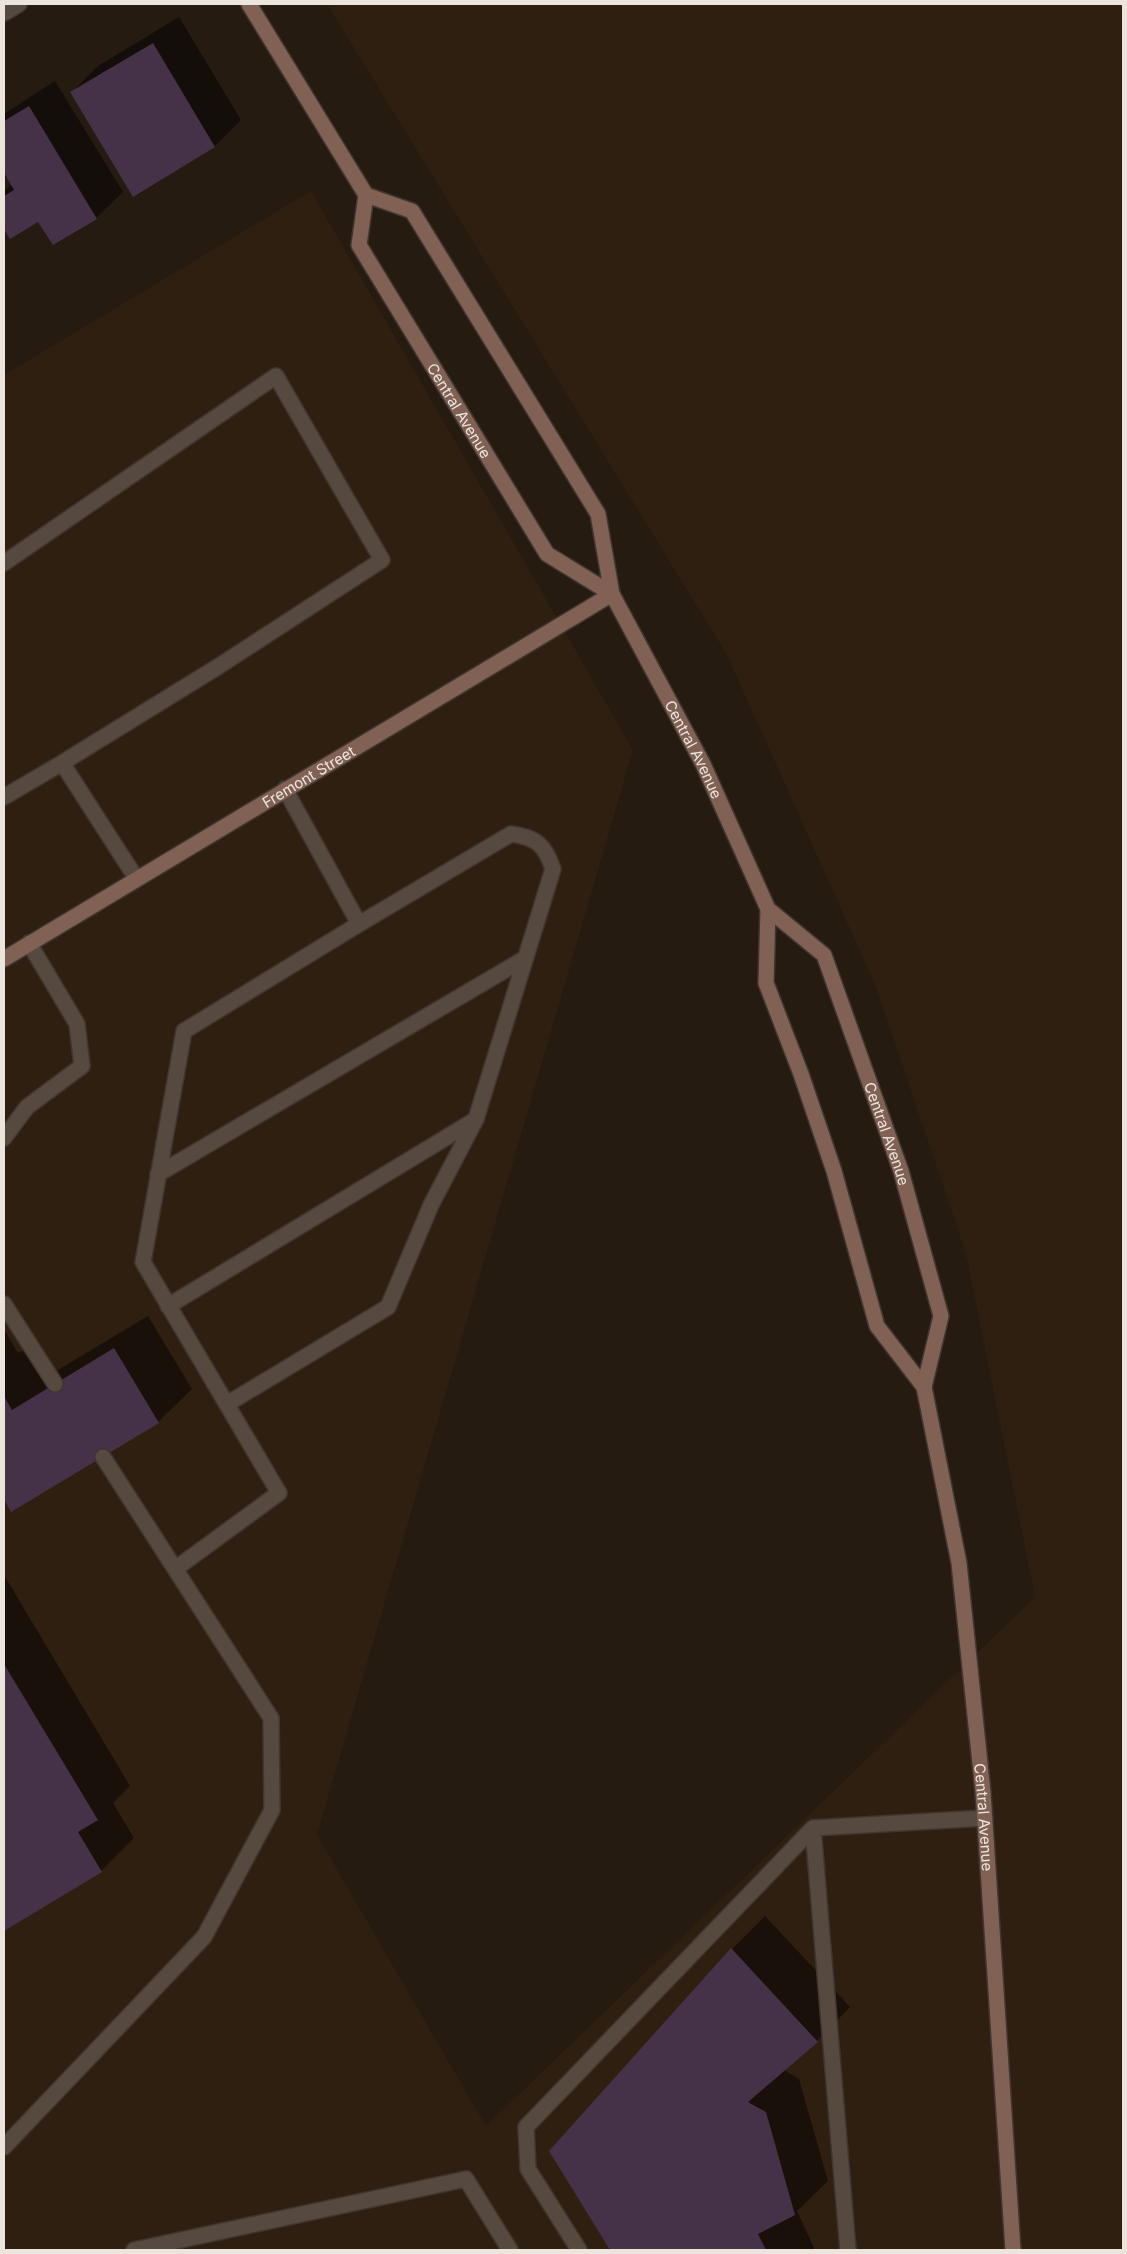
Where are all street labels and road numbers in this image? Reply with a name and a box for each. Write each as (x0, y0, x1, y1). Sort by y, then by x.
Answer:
street label: Central Avenue (423, 359, 496, 461)
street label: Central Avenue (661, 697, 727, 802)
street label: Fremont Street (258, 741, 358, 811)
street label: Central Avenue (861, 1079, 914, 1187)
street label: Central Avenue (971, 1762, 998, 1872)

